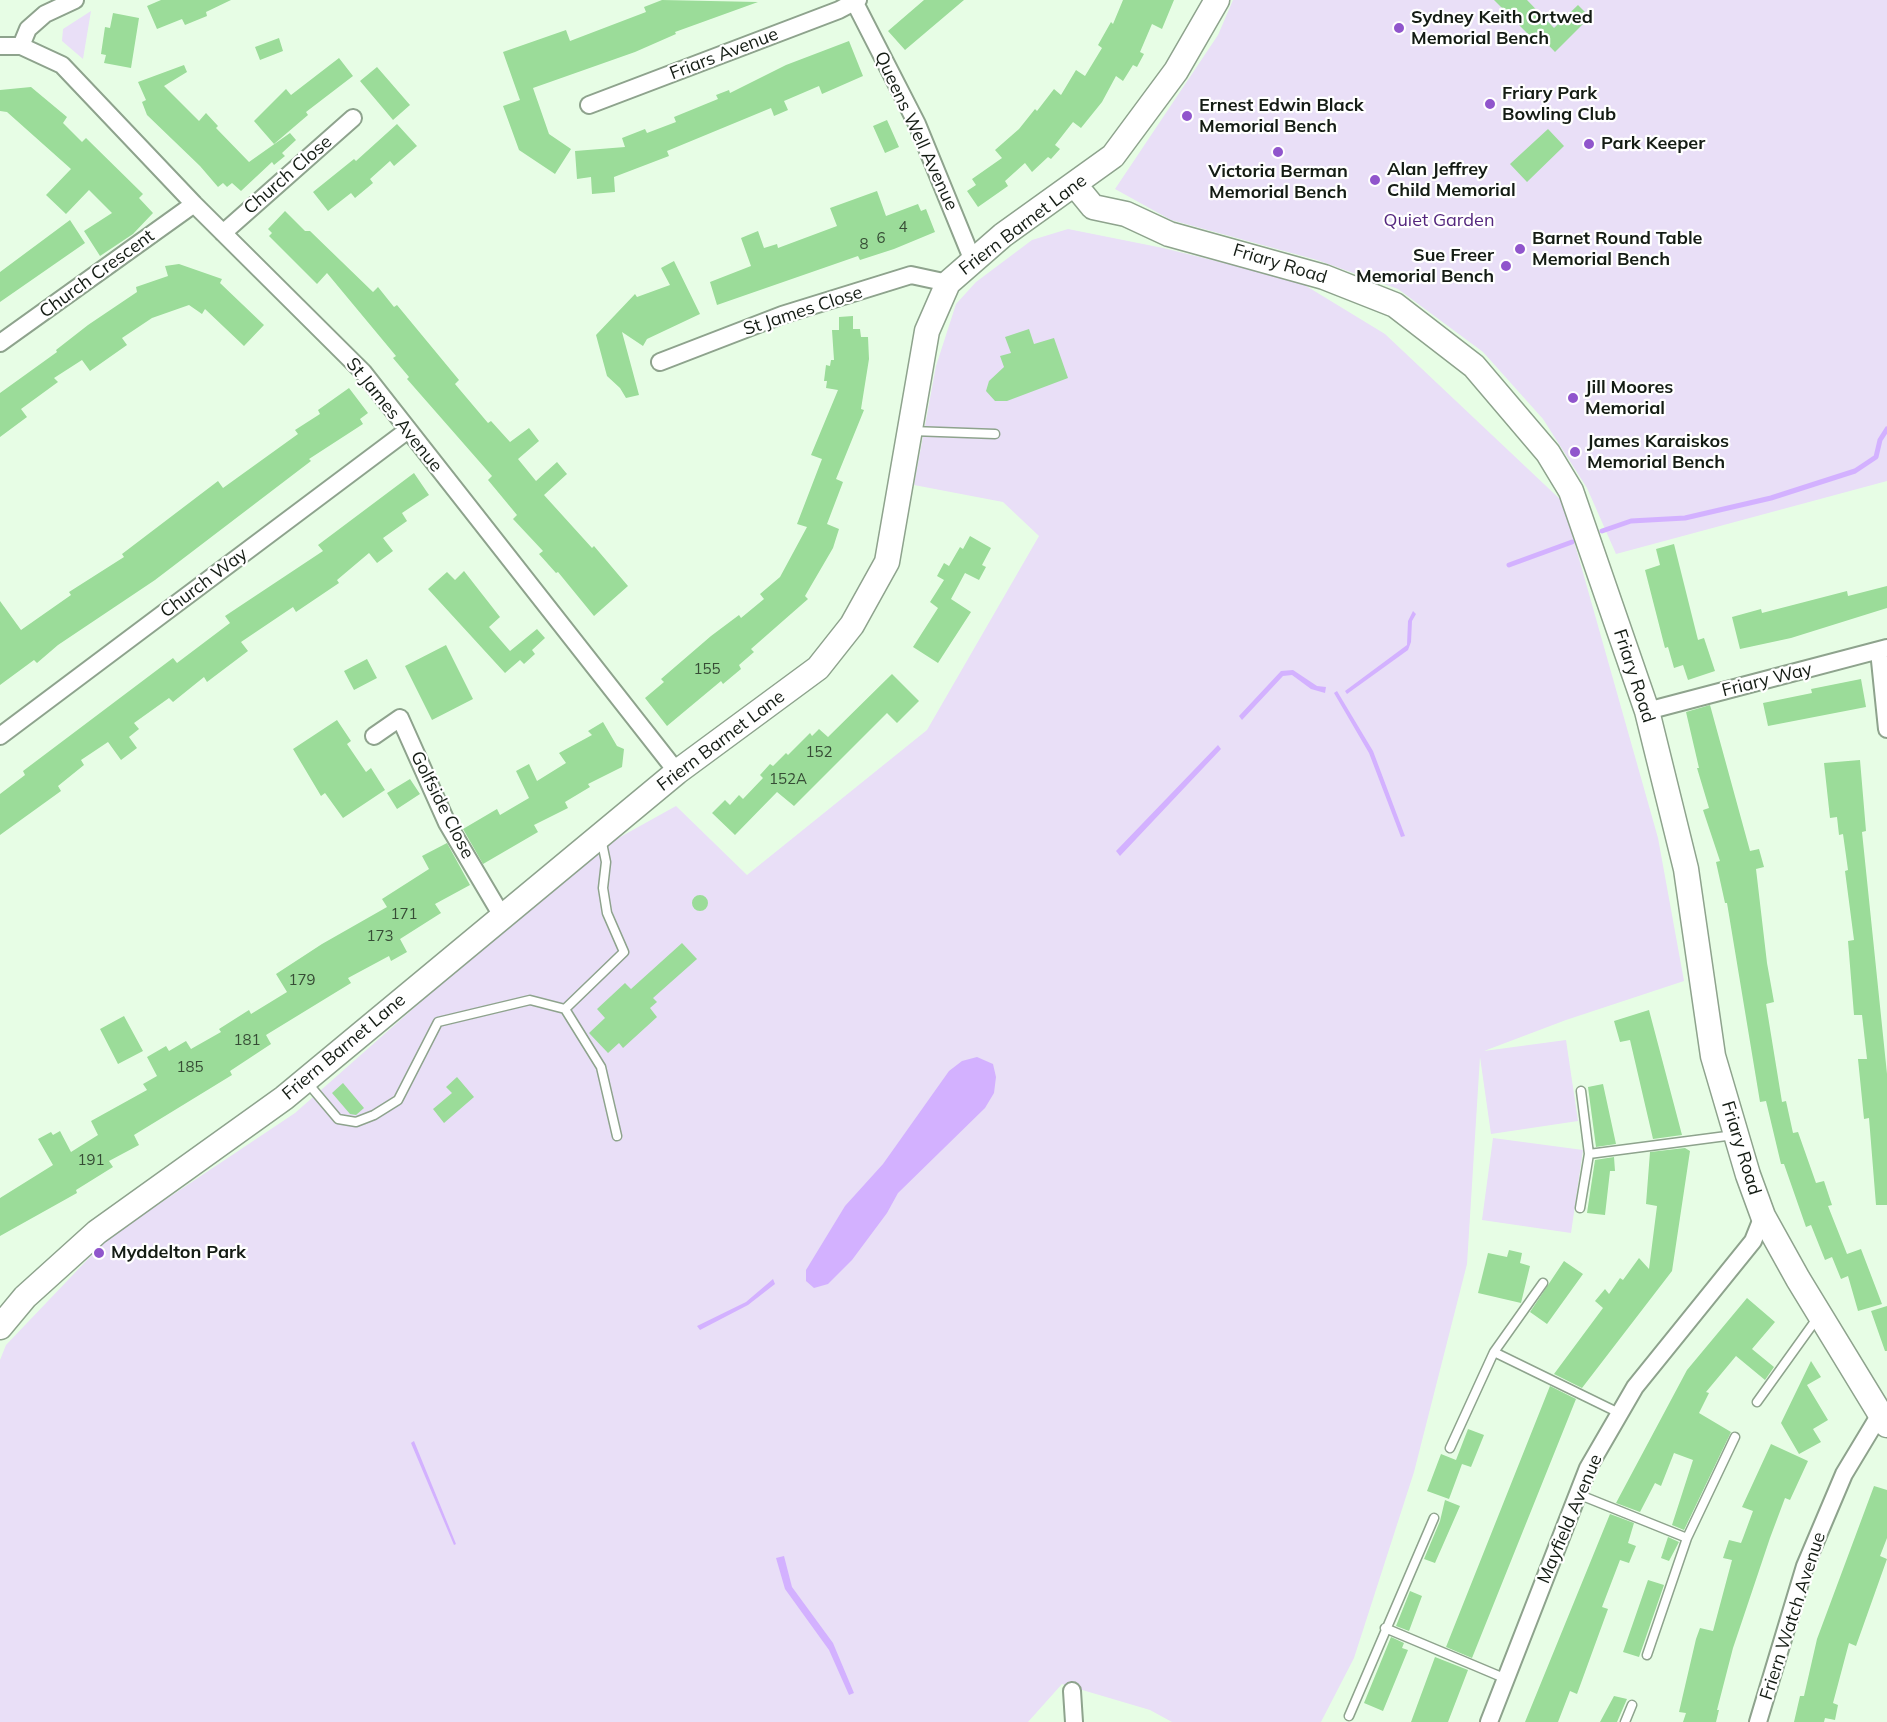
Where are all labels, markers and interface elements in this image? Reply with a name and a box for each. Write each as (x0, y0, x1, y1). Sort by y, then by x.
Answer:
place label: Sydney Keith Ortwed Memorial Bench (1411, 7, 1593, 50)
marker: Sydney Keith Ortwed Memorial Bench (1392, 21, 1406, 35)
street label: Friars Avenue (667, 23, 781, 85)
street label: Queens Well Avenue (870, 48, 962, 214)
place label: Friary Park Bowling Club (1502, 83, 1616, 125)
place label: Ernest Edwin Black Memorial Bench (1199, 95, 1364, 138)
marker: Friary Park Bowling Club (1483, 97, 1497, 111)
marker: Ernest Edwin Black Memorial Bench (1180, 109, 1194, 123)
street label: Church Close (240, 131, 336, 219)
place label: Park Keeper (1601, 133, 1705, 155)
marker: Park Keeper (1582, 137, 1596, 151)
marker: Victoria Berman Memorial Bench (1271, 145, 1285, 159)
place label: Alan Jeffrey Child Memorial (1387, 159, 1516, 201)
place label: Victoria Berman Memorial Bench (1208, 161, 1348, 204)
street label: Friern Barnet Lane (955, 170, 1091, 280)
marker: Alan Jeffrey Child Memorial (1368, 173, 1382, 187)
park label: Quiet Garden (1384, 210, 1494, 232)
house number: 4 (899, 218, 907, 236)
street label: Church Crescent (35, 225, 159, 323)
place label: Barnet Round Table Memorial Bench (1532, 228, 1702, 270)
house number: 6 (877, 229, 885, 247)
house number: 8 (860, 235, 868, 253)
street label: Friary Road (1230, 239, 1330, 289)
marker: Barnet Round Table Memorial Bench (1513, 242, 1527, 256)
place label: Sue Freer Memorial Bench (1356, 245, 1494, 288)
marker: Sue Freer Memorial Bench (1499, 259, 1513, 273)
street label: St James Close (741, 282, 865, 340)
street label: St James Avenue (341, 353, 447, 477)
place label: Jill Moores Memorial (1585, 377, 1673, 420)
marker: Jill Moores Memorial (1566, 391, 1580, 405)
place label: James Karaiskos Memorial Bench (1587, 431, 1729, 474)
marker: James Karaiskos Memorial Bench (1568, 445, 1582, 459)
street label: Church Way (156, 543, 252, 623)
street label: Friary Road (1609, 627, 1659, 725)
street label: Friary Way (1720, 658, 1814, 702)
house number: 155 (694, 660, 720, 678)
street label: Friern Barnet Lane (653, 686, 789, 796)
house number: 152 (806, 743, 832, 761)
street label: Golfside Close (406, 748, 478, 862)
house number: 152A (769, 770, 807, 788)
house number: 171 (391, 905, 417, 923)
house number: 173 (367, 927, 393, 945)
house number: 179 (289, 971, 315, 989)
street label: Friern Barnet Lane (278, 989, 410, 1105)
house number: 181 (234, 1031, 260, 1049)
house number: 185 (177, 1058, 203, 1076)
street label: Friary Road (1716, 1098, 1766, 1198)
house number: 191 (78, 1151, 104, 1169)
place label: Myddelton Park (111, 1242, 246, 1264)
marker: Myddelton Park (92, 1246, 106, 1260)
street label: Mayfield Avenue (1533, 1451, 1607, 1587)
street label: Friern Watch Avenue (1756, 1529, 1830, 1703)

